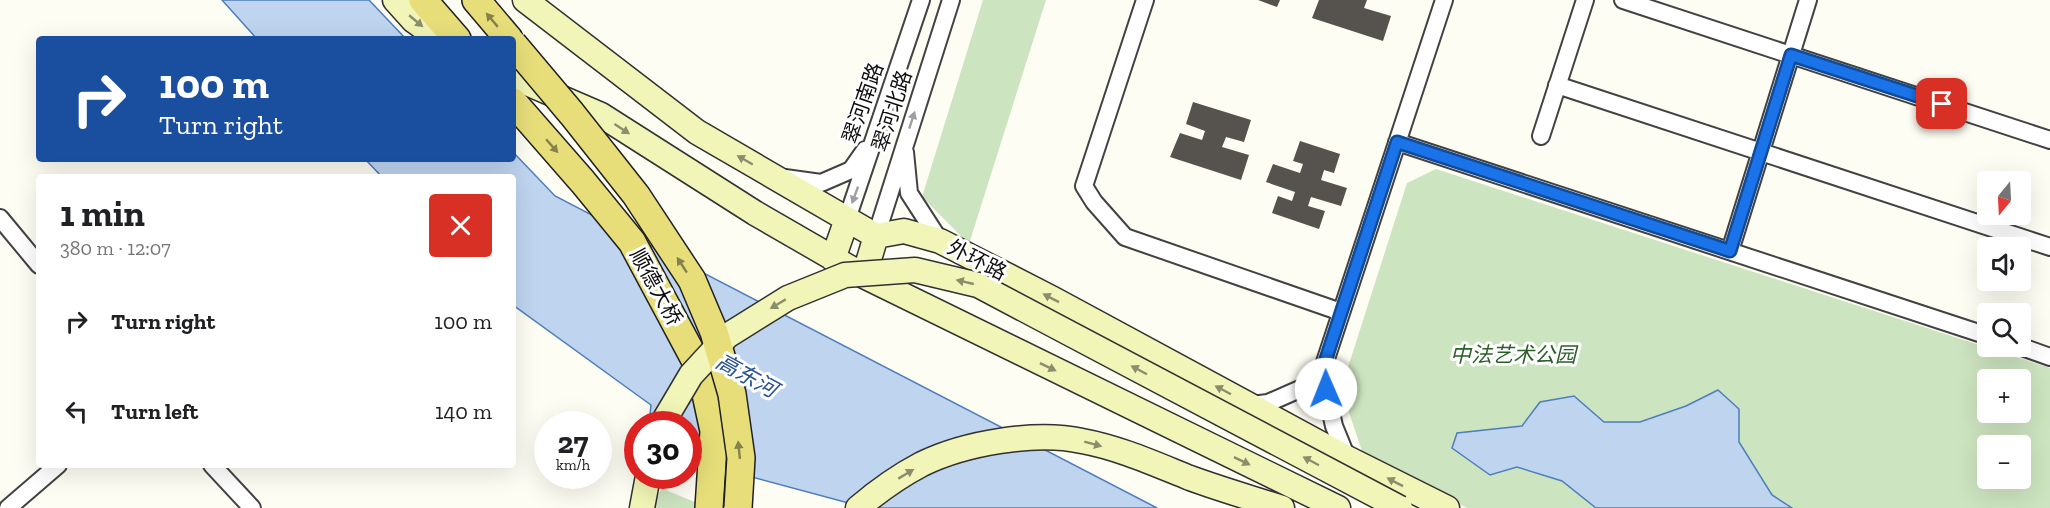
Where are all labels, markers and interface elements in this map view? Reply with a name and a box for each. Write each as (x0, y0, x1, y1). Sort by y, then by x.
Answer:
one-way arrow (486, 12, 499, 27)
one-way arrow (408, 14, 423, 27)
text: 100 m (159, 58, 269, 109)
street label: 翠河南路 (837, 59, 888, 147)
icon: right (60, 60, 138, 138)
street label: 翠河北路 (867, 67, 916, 155)
pin (1916, 78, 1967, 129)
icon: arrive (1925, 87, 1958, 120)
text: Turn right (159, 109, 283, 141)
one-way arrow (908, 111, 917, 129)
one-way arrow (614, 124, 630, 135)
one-way arrow (545, 139, 558, 154)
one-way arrow (737, 154, 753, 165)
north arrow (1977, 171, 2031, 225)
map controls (1977, 171, 2031, 489)
one-way arrow (850, 186, 860, 204)
text: 1 min (60, 192, 145, 235)
button: close (429, 194, 492, 257)
street label: 外环路 (943, 234, 1011, 285)
text: 380 m · 12:07 (60, 236, 171, 260)
button: sound (1977, 237, 2031, 291)
street label: 顺德大桥 (625, 244, 688, 330)
one-way arrow (676, 258, 688, 274)
one-way arrow (956, 277, 974, 287)
one-way arrow (1042, 293, 1059, 303)
one-way arrow (770, 299, 786, 310)
button: search (1977, 303, 2031, 357)
icon: right (60, 305, 93, 338)
text: Turn right (111, 308, 215, 335)
text: 100 m (434, 308, 492, 335)
park label: 中法艺术公园 (1450, 342, 1579, 367)
water label: 高东河 (711, 348, 786, 405)
position arrow (1294, 357, 1358, 421)
one-way arrow (1039, 361, 1057, 371)
one-way arrow (1130, 365, 1147, 375)
button: + (1977, 369, 2031, 423)
one-way arrow (1214, 385, 1231, 395)
icon: left (60, 395, 93, 428)
text: Turn left (111, 398, 198, 425)
text: 140 m (435, 398, 492, 425)
speed limit sign: 30 (624, 411, 702, 489)
text: 27 (558, 425, 588, 461)
button: − (1977, 435, 2031, 489)
one-way arrow (1084, 439, 1102, 449)
one-way arrow (735, 440, 744, 459)
text: km/h (556, 456, 590, 474)
one-way arrow (1303, 456, 1320, 466)
one-way arrow (1234, 457, 1251, 466)
one-way arrow (898, 469, 914, 480)
one-way arrow (1386, 477, 1403, 486)

